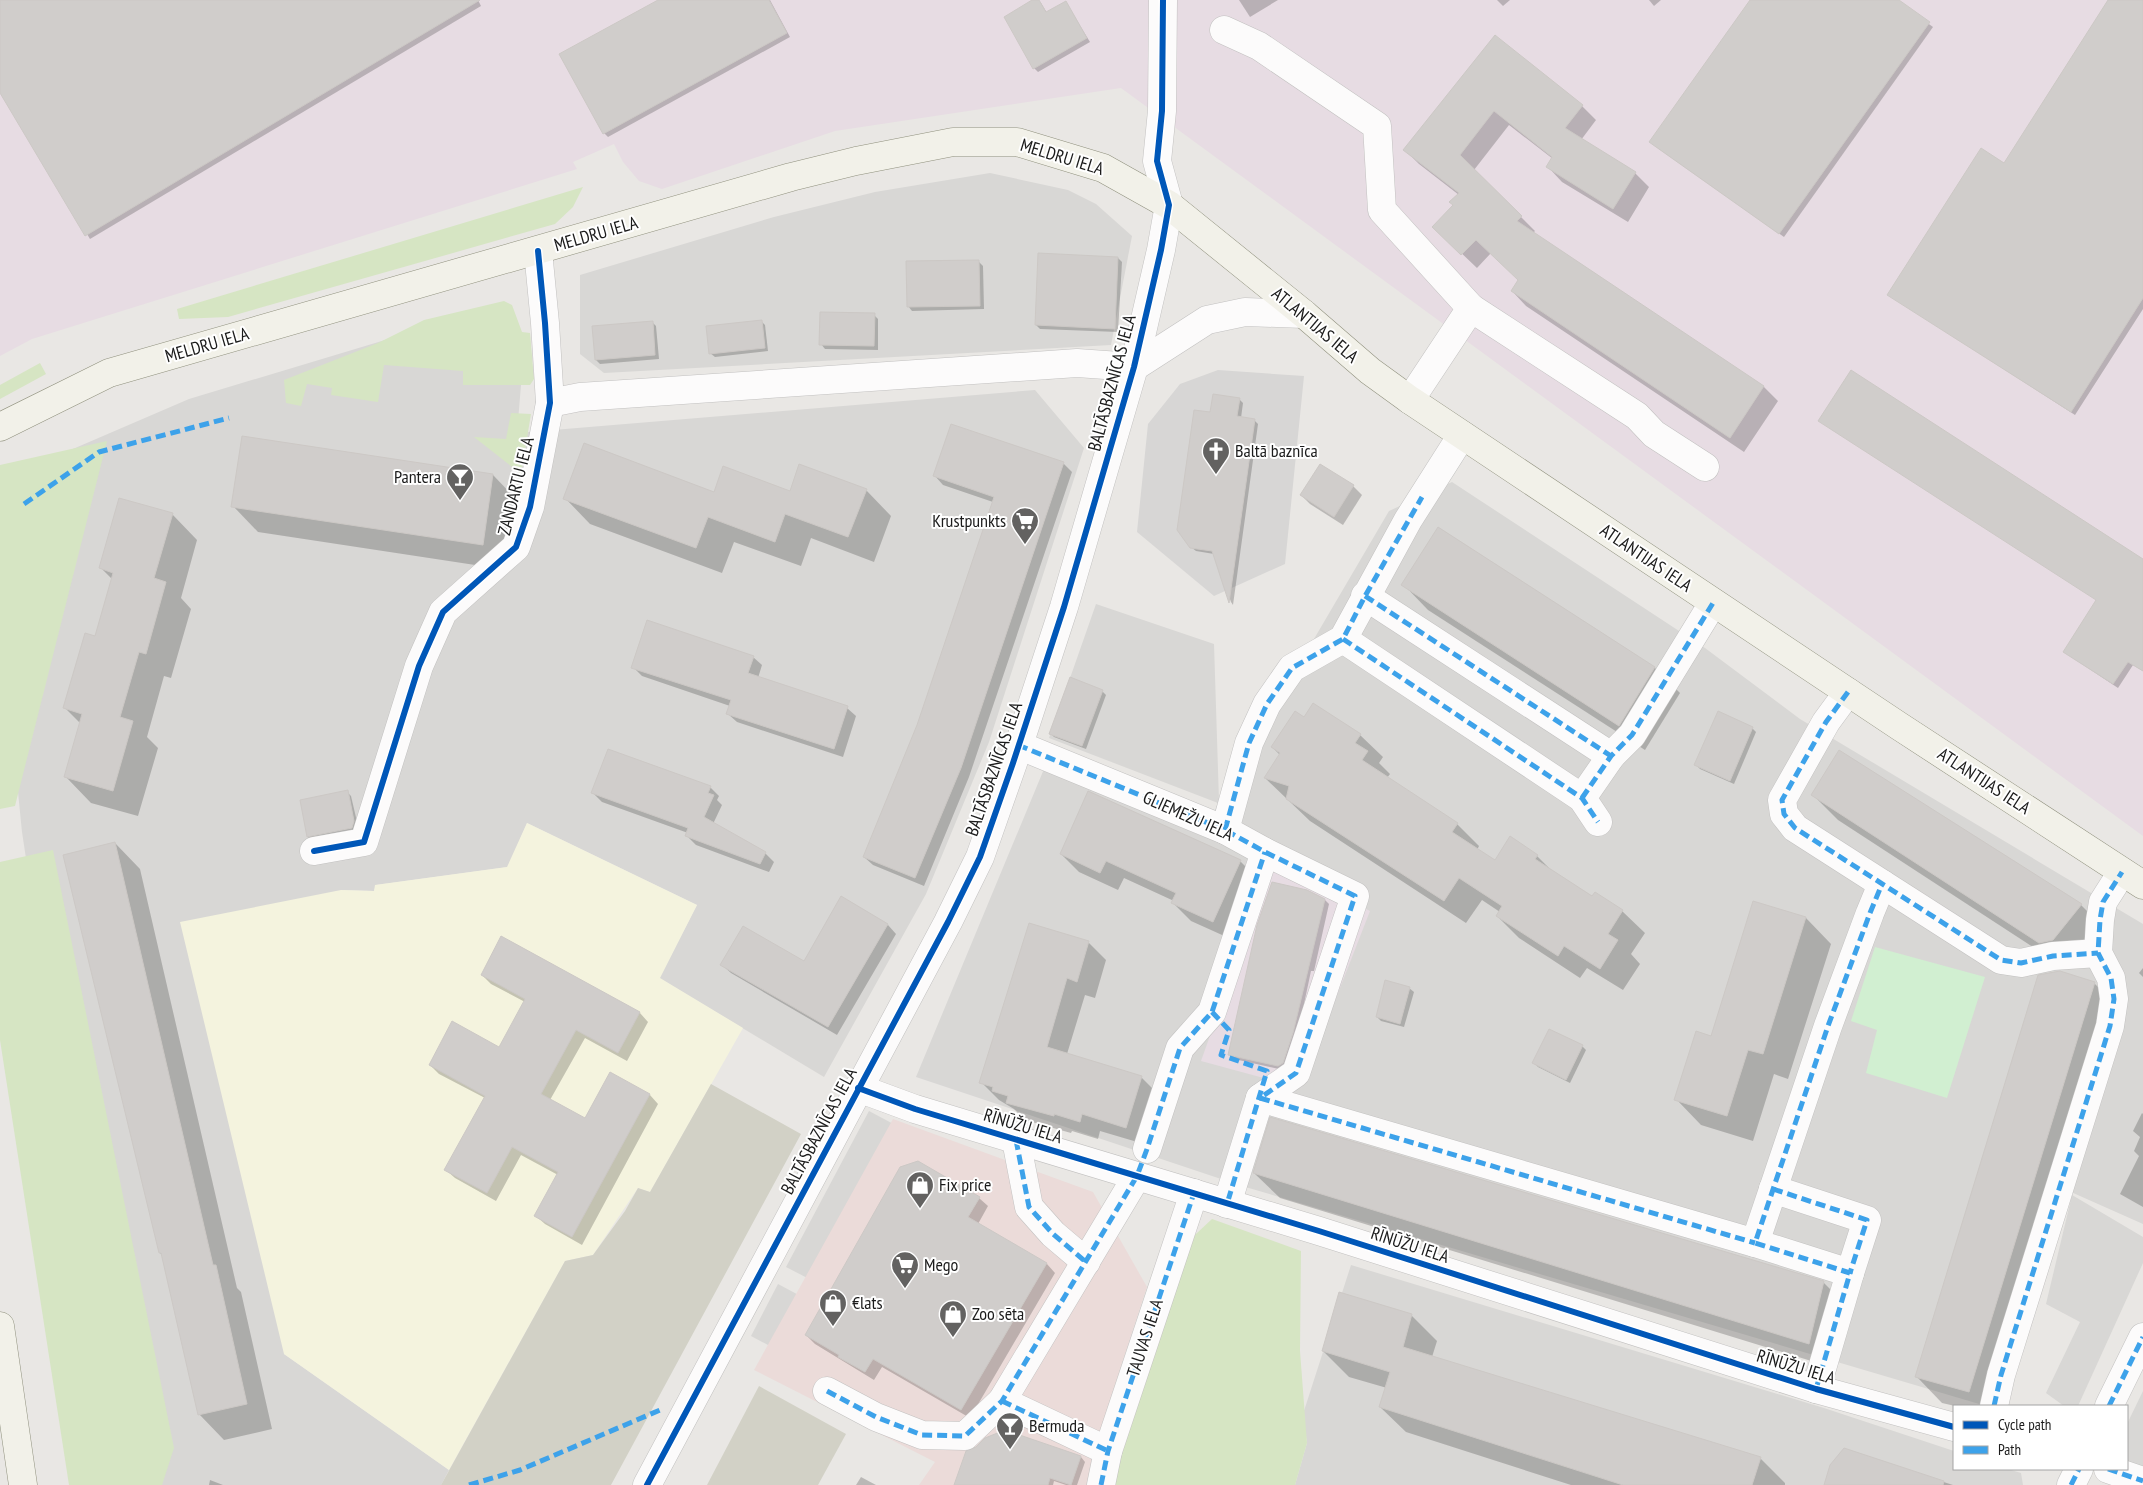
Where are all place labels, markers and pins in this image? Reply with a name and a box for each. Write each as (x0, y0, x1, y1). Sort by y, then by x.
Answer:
church icon: Baltā baznīca (1201, 436, 1231, 475)
place label: Baltā baznīca (1235, 439, 1318, 462)
bar icon: Pantera (445, 462, 475, 501)
place label: Pantera (394, 465, 441, 488)
supermarket icon: Krustpunkts (1010, 506, 1040, 545)
place label: Krustpunkts (932, 509, 1006, 532)
shop icon: Fix price (905, 1170, 935, 1209)
place label: Fix price (939, 1173, 991, 1196)
supermarket icon: Mego (890, 1250, 920, 1289)
place label: Mego (924, 1253, 959, 1276)
shop icon: €lats (818, 1288, 848, 1327)
place label: €lats (852, 1291, 883, 1314)
shop icon: Zoo sēta (938, 1299, 968, 1338)
place label: Zoo sēta (972, 1302, 1024, 1325)
bar icon: Bermuda (995, 1411, 1025, 1450)
place label: Bermuda (1029, 1414, 1084, 1437)

